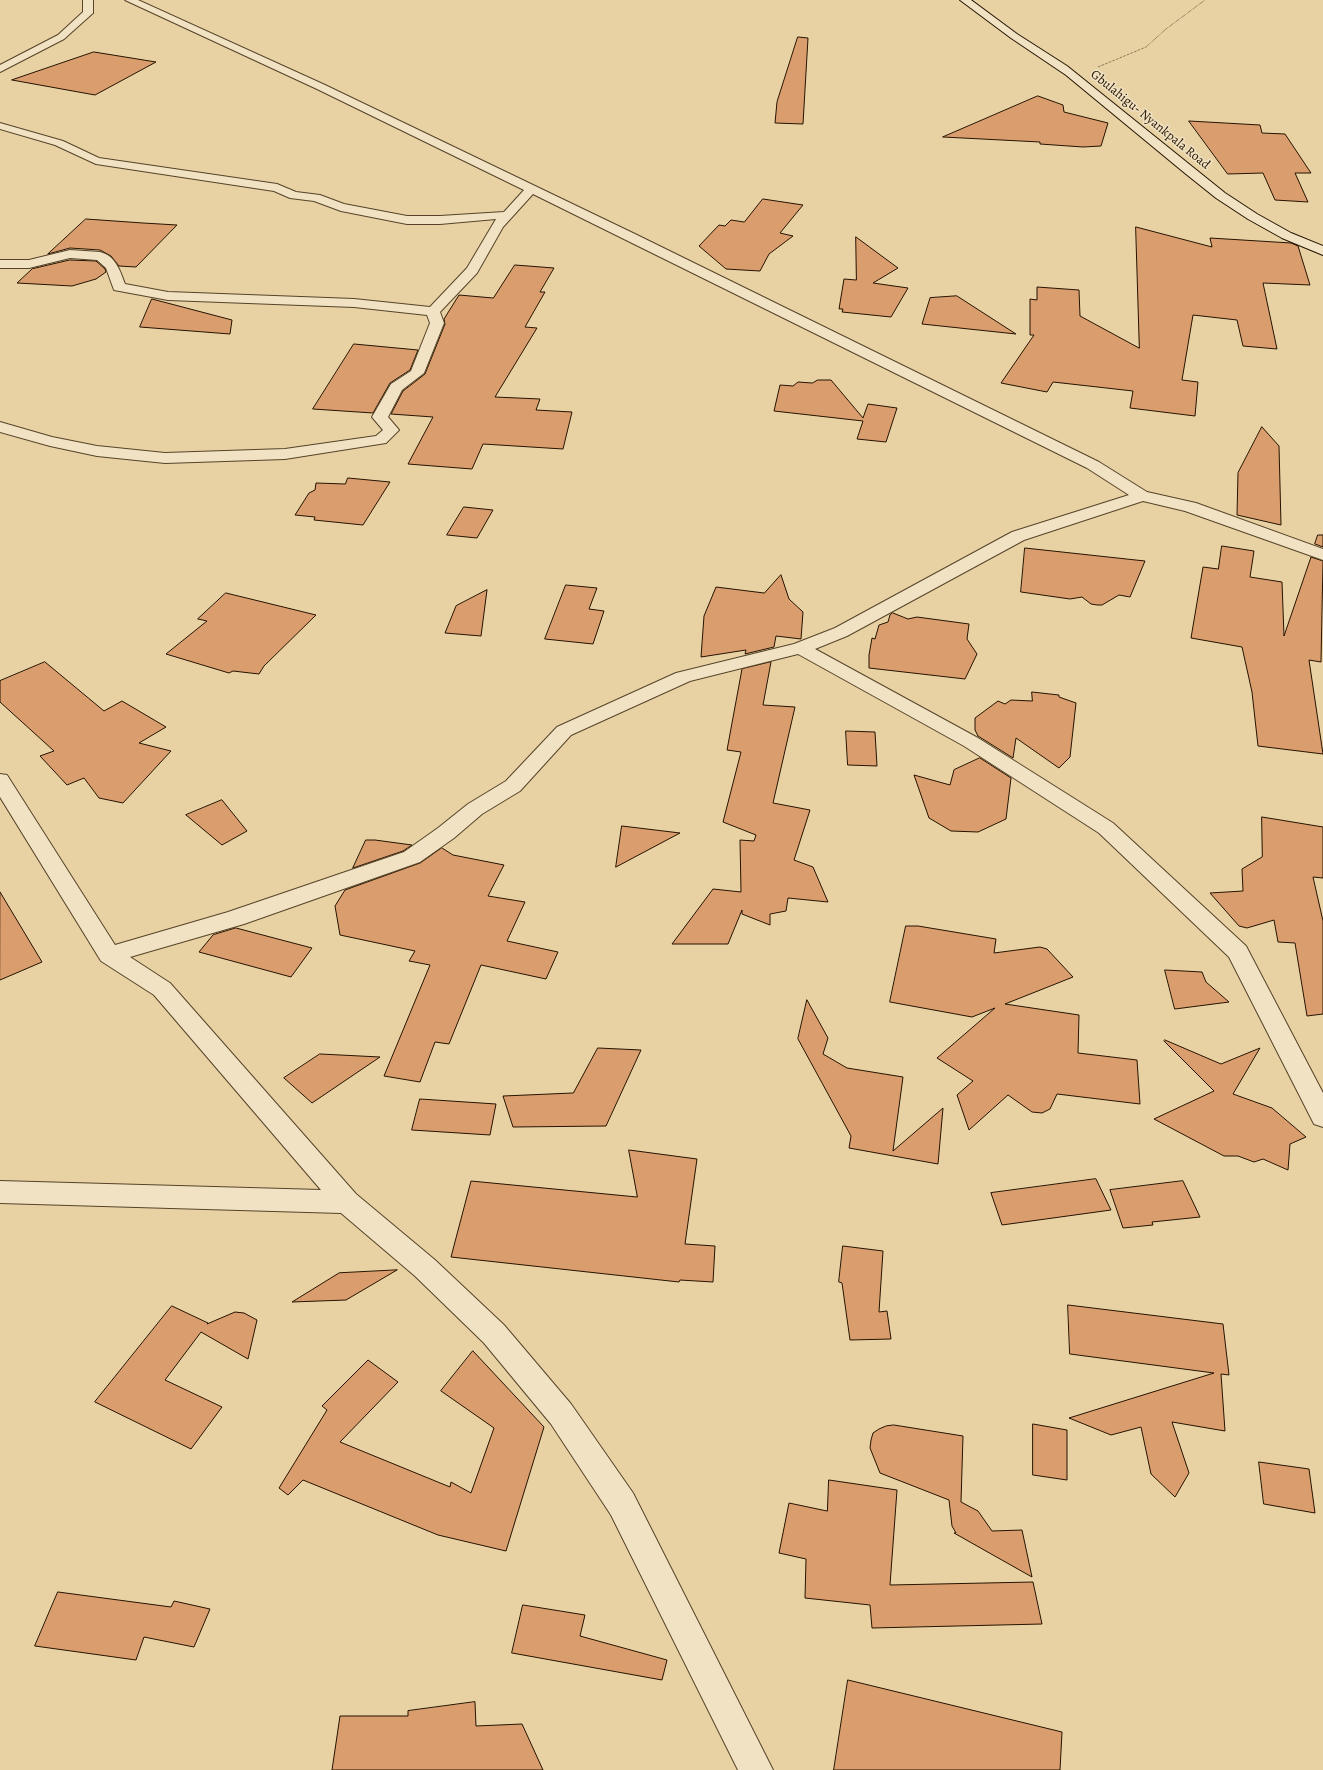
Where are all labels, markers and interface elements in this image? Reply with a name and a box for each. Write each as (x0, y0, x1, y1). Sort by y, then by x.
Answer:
street label: Gbulahigu- Nyankpala Road (1087, 67, 1213, 173)

